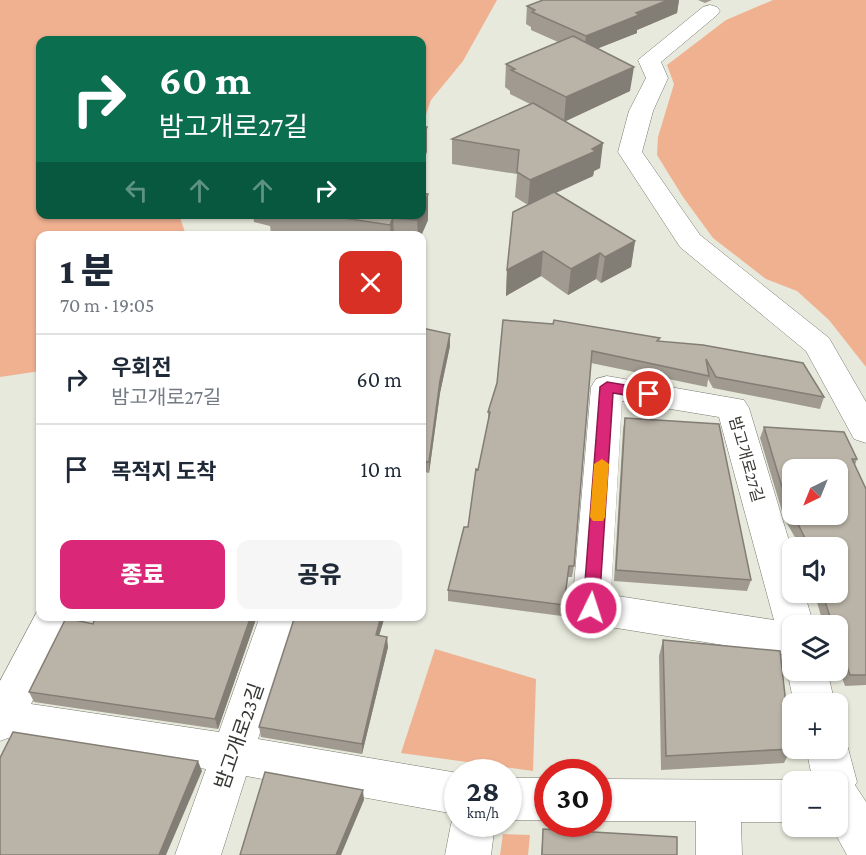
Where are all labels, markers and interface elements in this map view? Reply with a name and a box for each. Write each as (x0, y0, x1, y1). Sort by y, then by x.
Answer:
text: 60 m (159, 56, 251, 103)
icon: right (60, 60, 138, 138)
text: 밤고개로27길 (159, 112, 308, 142)
icon: left (120, 174, 153, 207)
icon: ahead (183, 174, 216, 207)
icon: ahead (246, 174, 279, 207)
icon: right (309, 174, 342, 207)
text: 1 분 (60, 251, 114, 291)
button: close (339, 251, 402, 314)
text: 70 m · 19:05 (60, 294, 154, 316)
text: 우회전 (111, 355, 172, 380)
icon: right (60, 363, 93, 396)
text: 60 m (357, 367, 402, 392)
pin (623, 368, 674, 419)
icon: arrive (632, 377, 665, 410)
text: 밤고개로27길 (111, 386, 221, 408)
street label: 밤고개로27길 (726, 414, 767, 504)
icon: arrive (60, 453, 93, 486)
text: 10 m (360, 457, 402, 482)
text: 목적지 도착 (111, 459, 216, 484)
north arrow (782, 459, 848, 525)
map controls (782, 459, 848, 837)
button: sound (782, 537, 848, 603)
button: 종료 (60, 540, 225, 609)
button: 공유 (237, 540, 402, 609)
position arrow (559, 576, 623, 640)
button: layers (782, 615, 848, 681)
street label: 밤고개로23길 (211, 680, 267, 792)
button: + (782, 693, 848, 759)
speed limit sign: 30 (534, 759, 612, 837)
button: − (782, 771, 848, 837)
text: 28 (467, 774, 499, 807)
text: km/h (467, 805, 499, 821)

